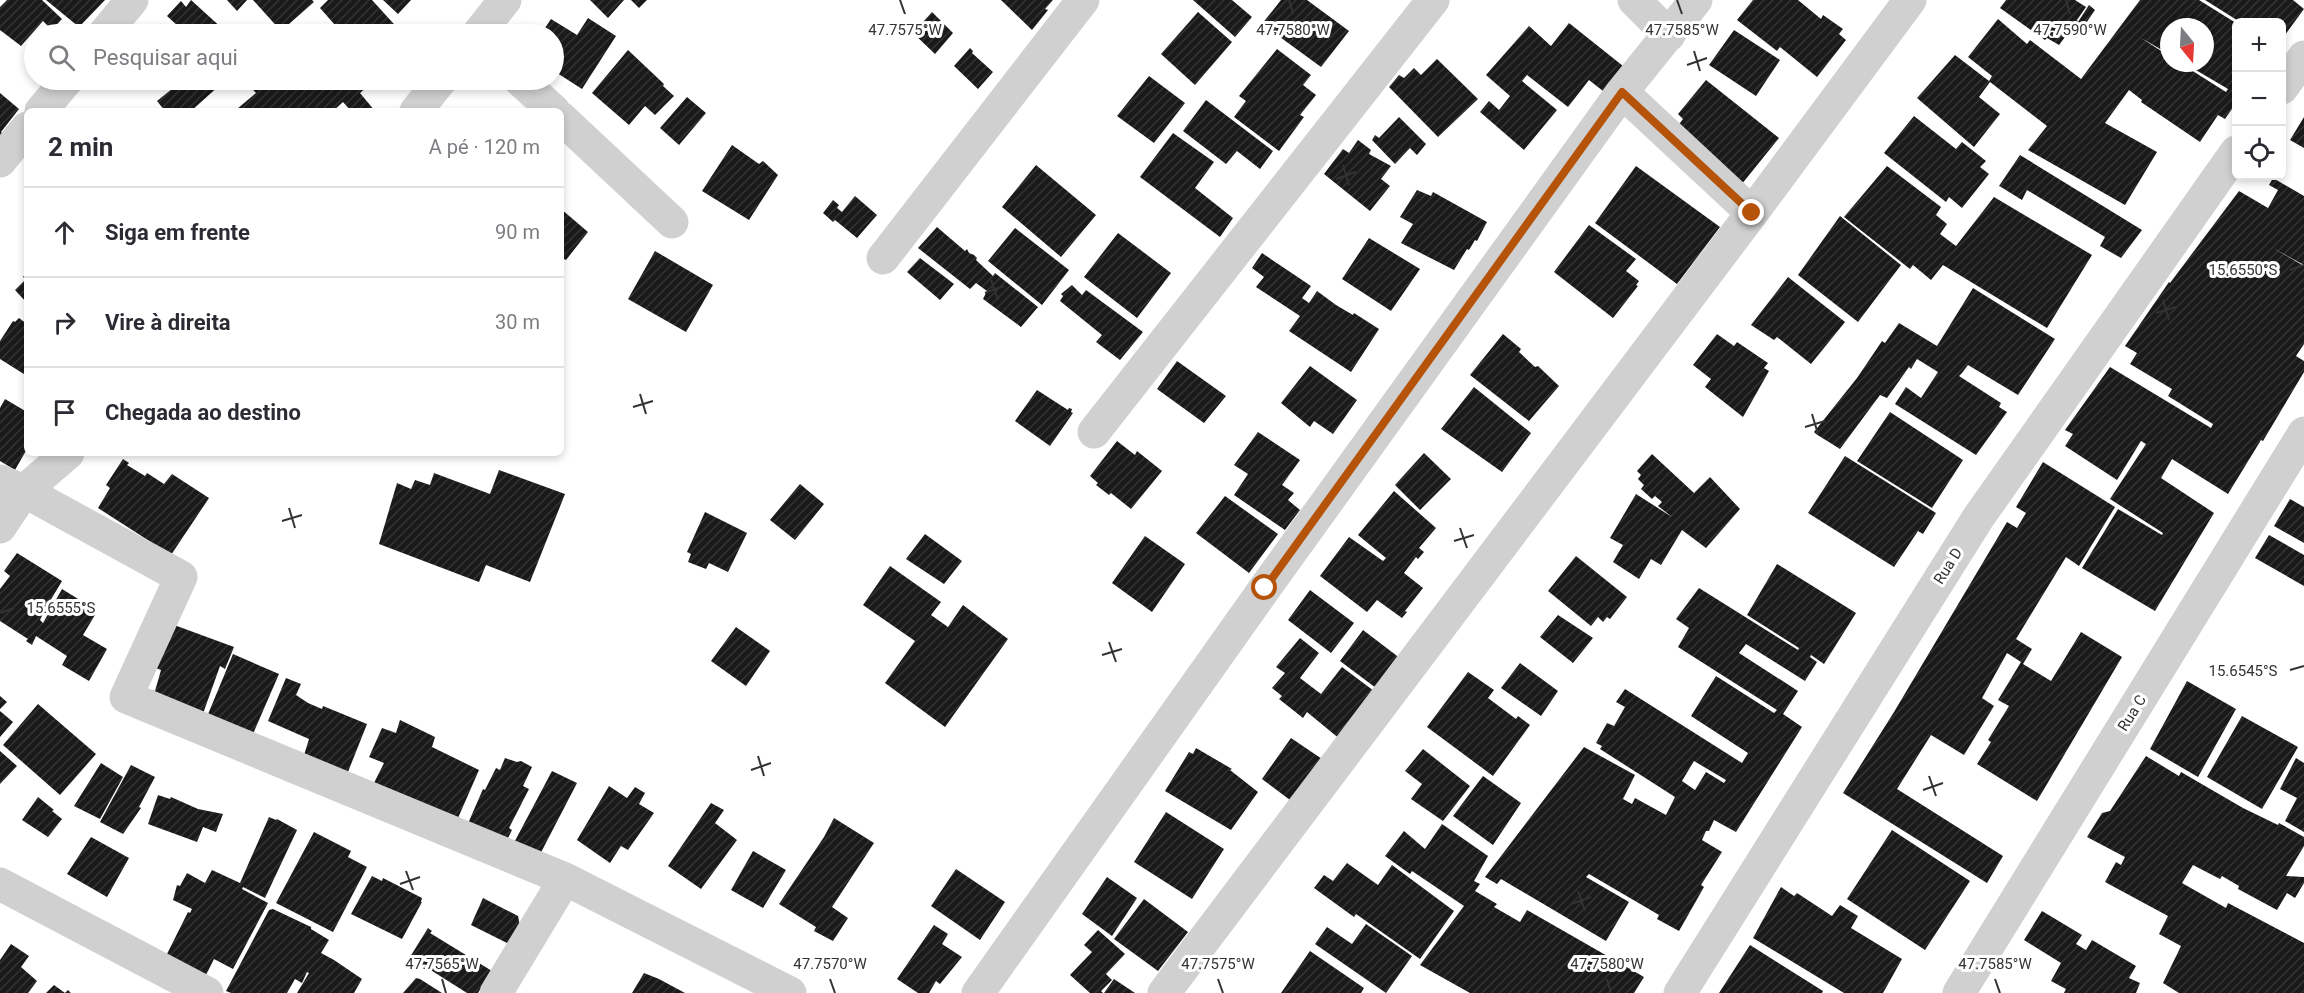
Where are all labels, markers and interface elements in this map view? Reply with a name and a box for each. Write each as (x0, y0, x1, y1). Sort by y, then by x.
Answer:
north arrow (2160, 18, 2214, 72)
map controls (2232, 18, 2286, 180)
button: + (2232, 18, 2286, 72)
text: 47.7575°W (868, 21, 942, 39)
text: 47.7580°W (1256, 21, 1330, 39)
text: 47.7585°W (1645, 21, 1719, 39)
text: 47.7590°W (2033, 21, 2107, 39)
search box (24, 24, 564, 90)
icon: search (45, 41, 78, 74)
text: Pesquisar aqui (93, 45, 238, 70)
button: − (2232, 72, 2286, 126)
button: locate (2232, 126, 2286, 180)
text: 2 min (48, 132, 113, 162)
text: A pé · 120 m (429, 135, 540, 159)
route end (1738, 199, 1764, 225)
icon: ahead (48, 216, 81, 249)
text: Siga em frente (105, 220, 250, 245)
text: 90 m (495, 220, 540, 244)
text: 15.6550°S (2208, 261, 2278, 279)
icon: right (48, 306, 81, 339)
text: Vire à direita (105, 310, 231, 335)
text: 30 m (495, 310, 540, 334)
icon: arrive (48, 396, 81, 429)
text: Chegada ao destino (105, 400, 301, 425)
street label: Rua D (1930, 545, 1966, 587)
route start (1251, 574, 1277, 600)
text: 15.6555°S (26, 599, 96, 617)
text: 15.6545°S (2208, 662, 2278, 680)
street label: Rua C (2114, 691, 2150, 734)
text: 47.7565°W (405, 955, 479, 973)
text: 47.7570°W (793, 955, 867, 973)
text: 47.7575°W (1181, 955, 1255, 973)
text: 47.7580°W (1570, 955, 1644, 973)
text: 47.7585°W (1958, 955, 2032, 973)

